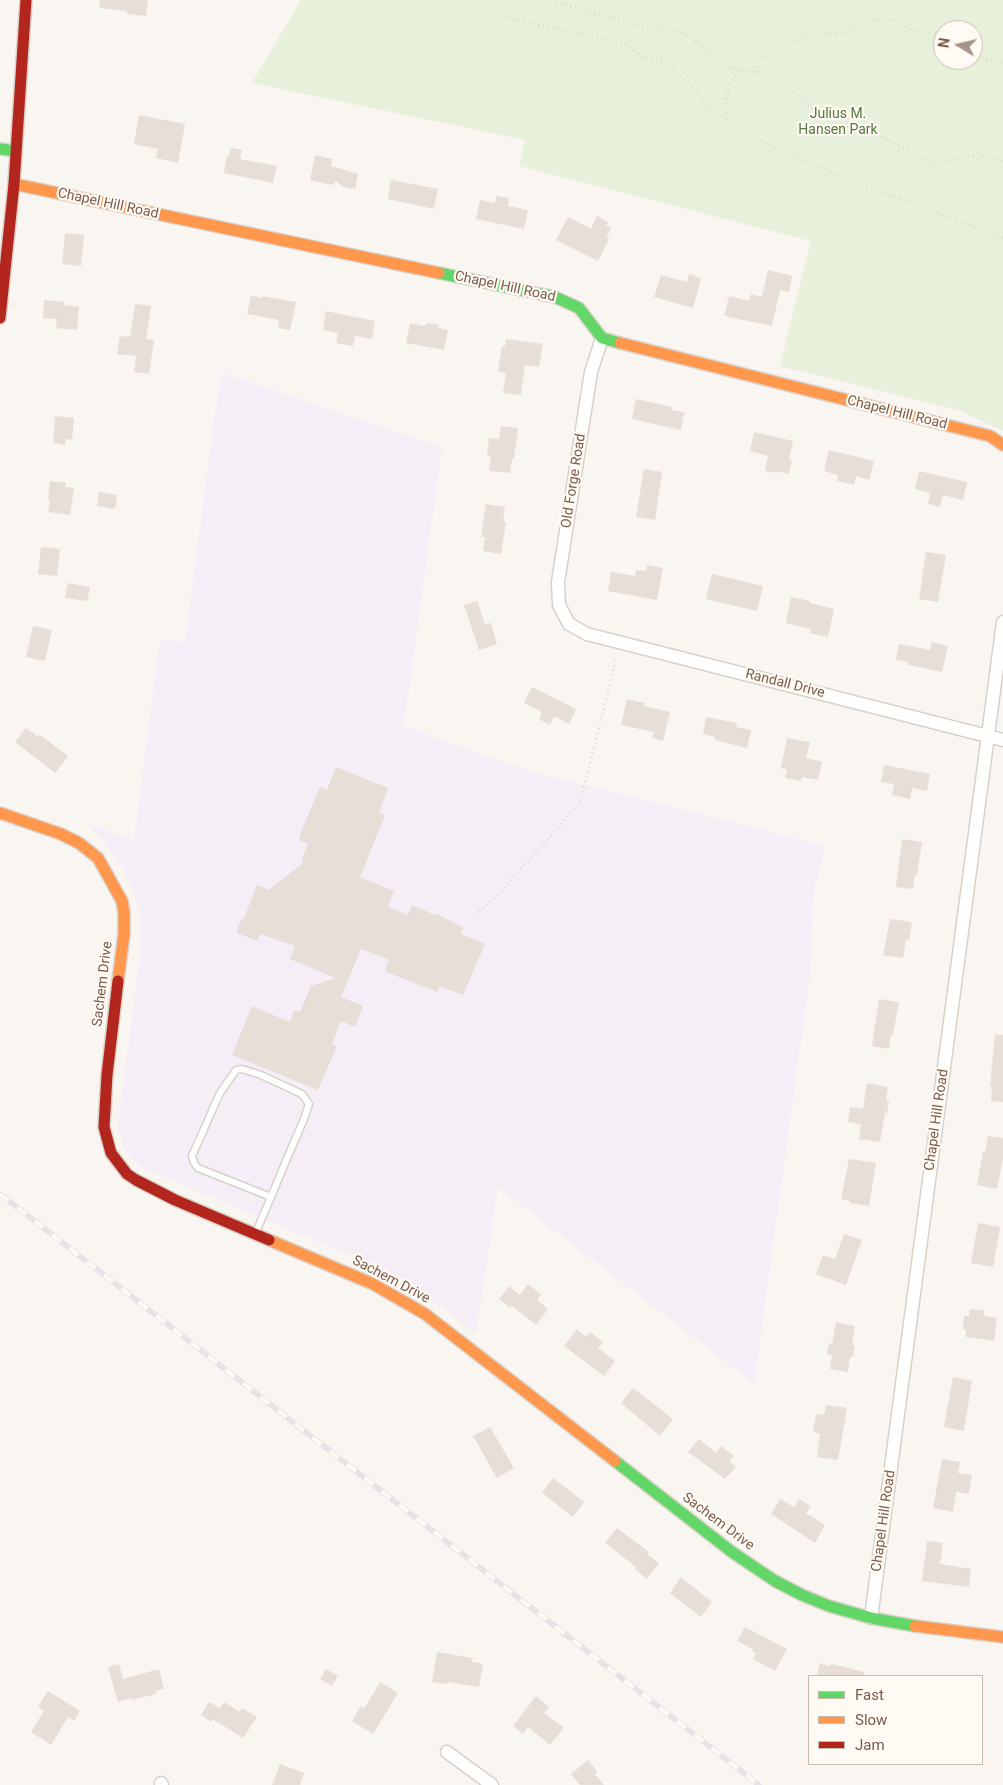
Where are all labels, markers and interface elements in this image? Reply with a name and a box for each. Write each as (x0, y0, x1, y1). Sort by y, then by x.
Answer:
north arrow (933, 20, 983, 70)
text: N (935, 37, 953, 49)
park label: Julius M. Hansen Park (798, 106, 878, 138)
street label: Chapel Hill Road (56, 185, 160, 223)
street label: Chapel Hill Road (453, 268, 557, 306)
street label: Chapel Hill Road (845, 392, 949, 434)
street label: Old Forge Road (558, 433, 590, 529)
street label: Randall Drive (744, 666, 826, 702)
street label: Sachem Drive (89, 940, 117, 1028)
street label: Chapel Hill Road (922, 1068, 952, 1172)
street label: Sachem Drive (349, 1252, 433, 1308)
street label: Chapel Hill Road (869, 1469, 899, 1573)
street label: Sachem Drive (679, 1490, 757, 1554)
legend (808, 1675, 983, 1765)
text: Fast (855, 1686, 884, 1704)
text: Slow (855, 1711, 887, 1729)
text: Jam (855, 1736, 885, 1754)

